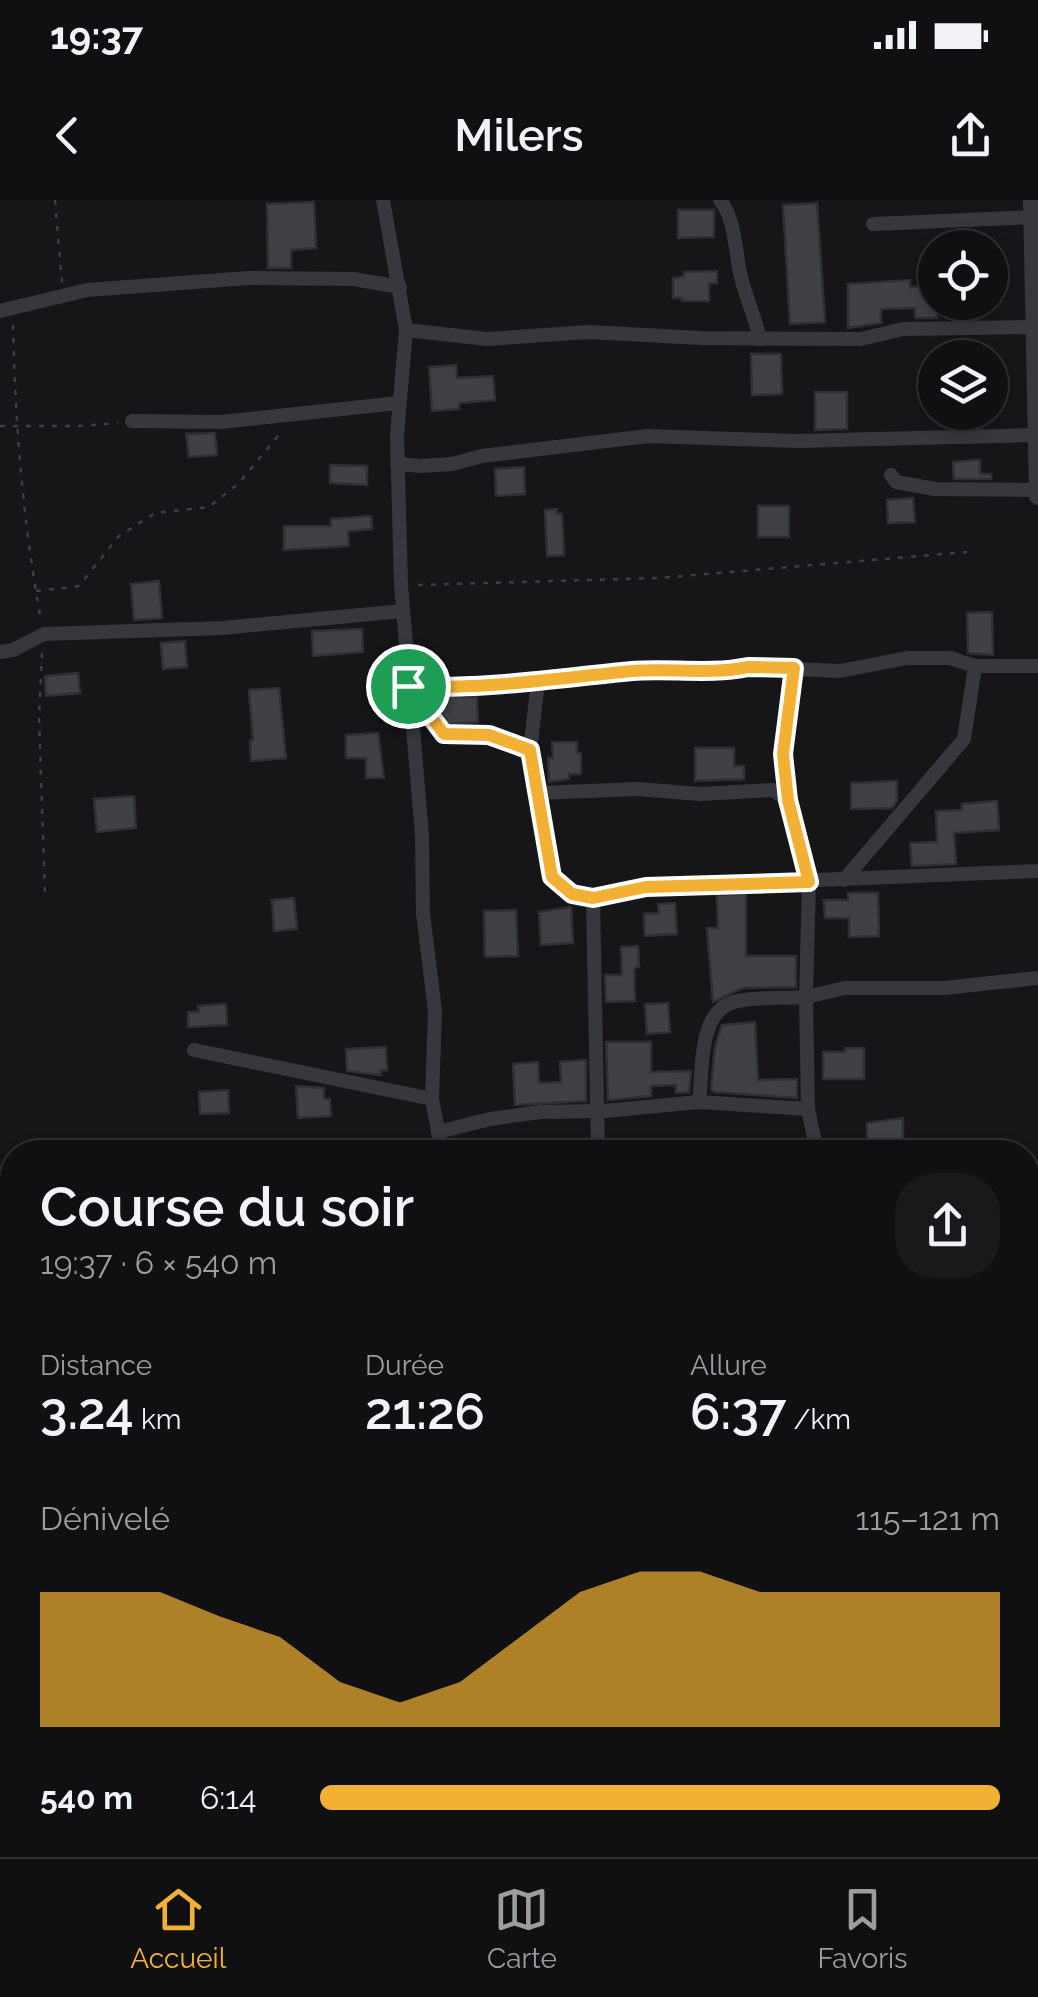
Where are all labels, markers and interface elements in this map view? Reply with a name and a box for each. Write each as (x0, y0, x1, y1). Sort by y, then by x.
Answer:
text: 19:37 (50, 13, 143, 58)
icon: back (40, 108, 95, 163)
icon: share (943, 108, 998, 163)
text: Milers (454, 109, 584, 162)
map controls (918, 230, 1008, 430)
button: locate (918, 230, 1008, 320)
button: layers (918, 340, 1008, 430)
pin (366, 644, 451, 729)
icon: arrive (381, 659, 436, 714)
button: share (895, 1173, 1000, 1278)
text: Course du soir (40, 1174, 414, 1239)
text: 19:37 · 6 × 540 m (40, 1244, 277, 1281)
text: Distance (40, 1349, 152, 1382)
text: Durée (365, 1349, 444, 1382)
text: Allure (690, 1349, 767, 1382)
text: 3.24 (40, 1382, 134, 1441)
text: 21:26 (365, 1382, 485, 1441)
text: 6:37 (690, 1382, 786, 1441)
text: km (134, 1403, 181, 1436)
text: /km (786, 1403, 851, 1436)
text: Dénivelé (40, 1500, 170, 1537)
text: 115–121 m (856, 1500, 1000, 1537)
text: 540 m (40, 1779, 133, 1816)
text: 6:14 (200, 1779, 256, 1816)
tab: Accueil (130, 1882, 226, 1975)
tab: Carte (487, 1882, 557, 1975)
tab: Favoris (818, 1882, 908, 1975)

